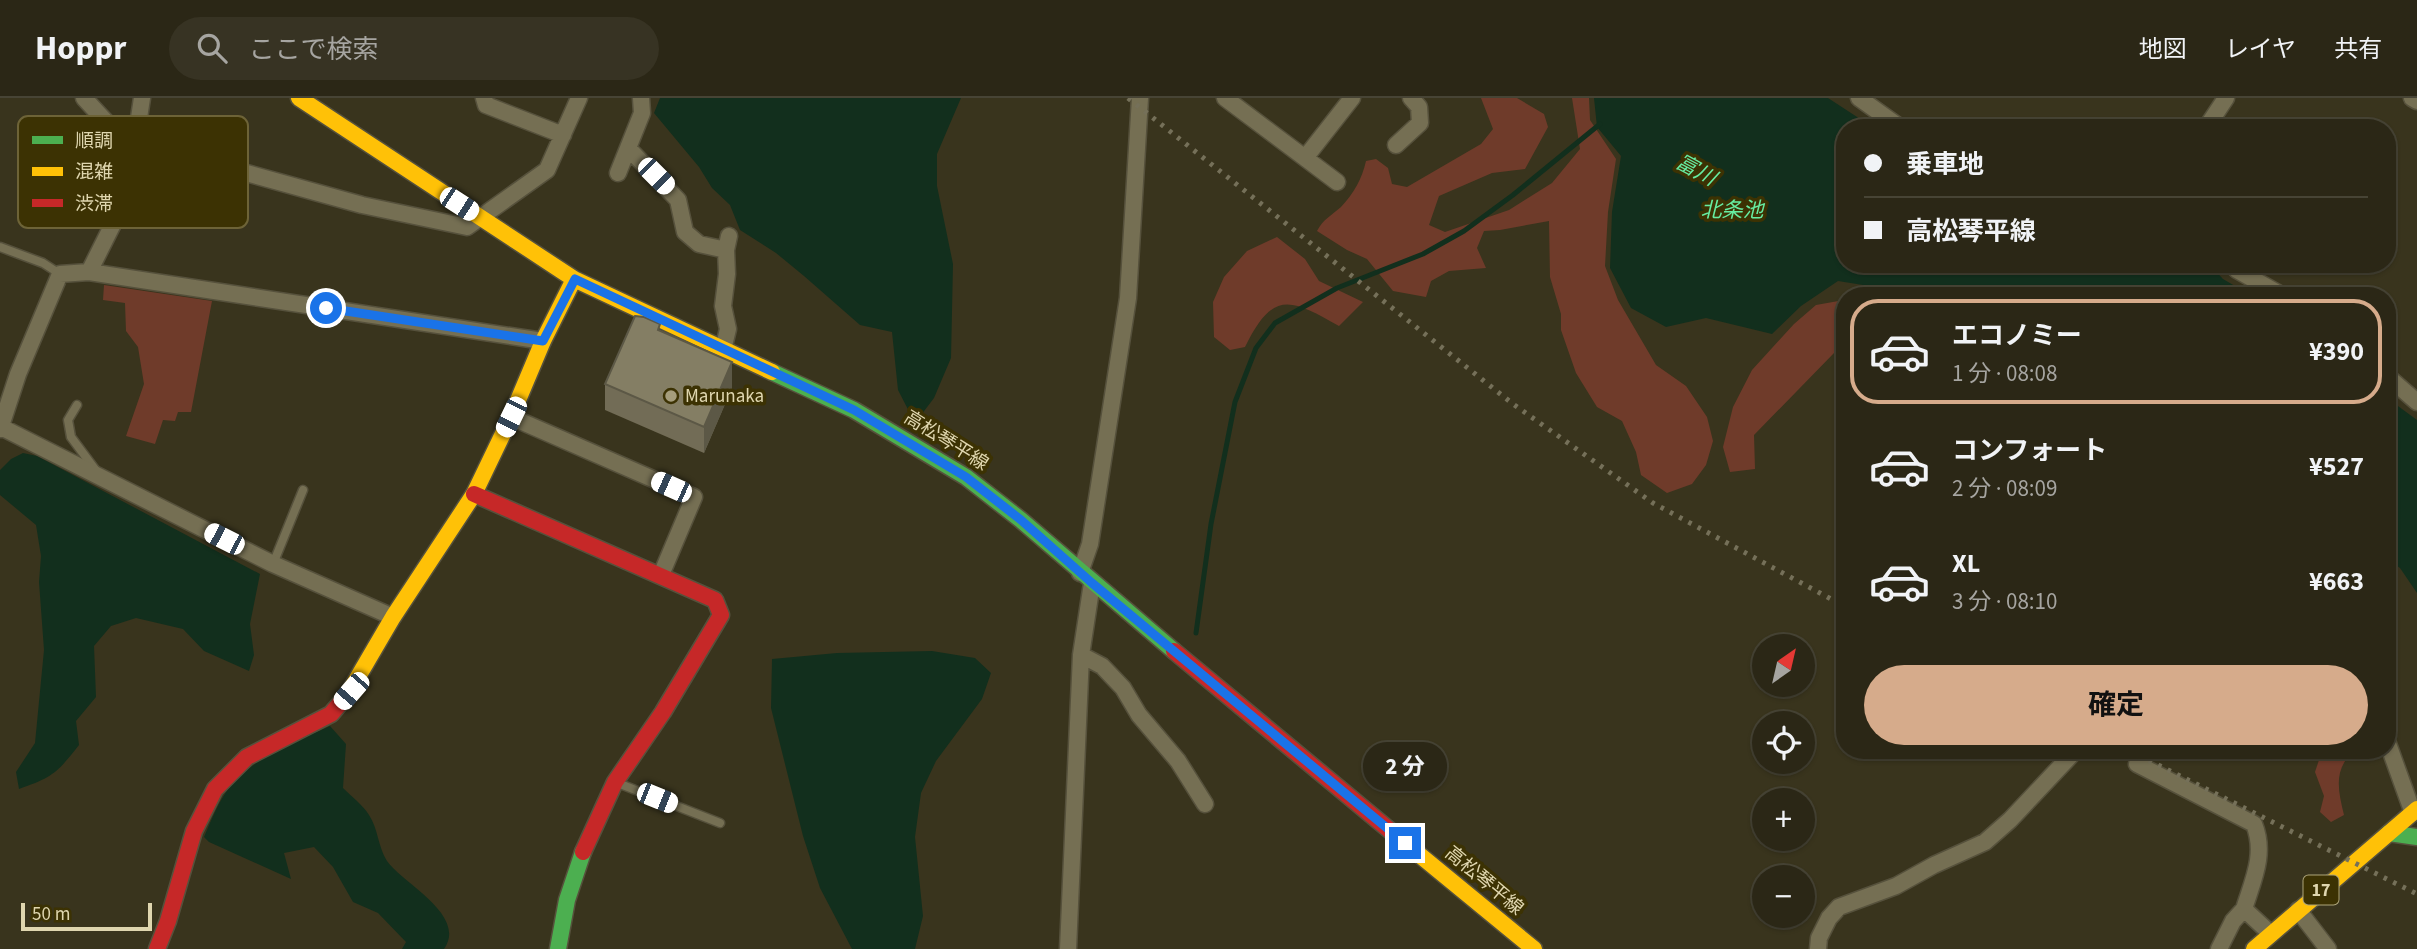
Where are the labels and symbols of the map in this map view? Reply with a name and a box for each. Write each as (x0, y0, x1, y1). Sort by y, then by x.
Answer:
legend (18, 116, 248, 228)
text: 順調 (75, 128, 113, 155)
water label: 富川 (1670, 147, 1723, 194)
car (634, 154, 679, 198)
text: 混雑 (75, 159, 113, 186)
car (436, 184, 483, 224)
text: 渋滞 (75, 191, 113, 218)
water label: 北条池 (1701, 195, 1765, 225)
route start (310, 292, 342, 324)
place label: Marunaka (685, 383, 764, 410)
marker: Marunaka (663, 388, 679, 404)
car (493, 394, 530, 440)
street label: 高松琴平線 (899, 404, 993, 478)
car (648, 469, 695, 505)
car (201, 520, 248, 558)
north arrow (1752, 634, 1815, 696)
car (330, 668, 373, 714)
callout: 2 分 (1363, 742, 1447, 790)
car (634, 780, 681, 816)
route end (1389, 827, 1421, 859)
street label: 高松琴平線 (1439, 840, 1529, 922)
road number: 17 (2304, 876, 2338, 904)
scale bar (21, 900, 152, 932)

